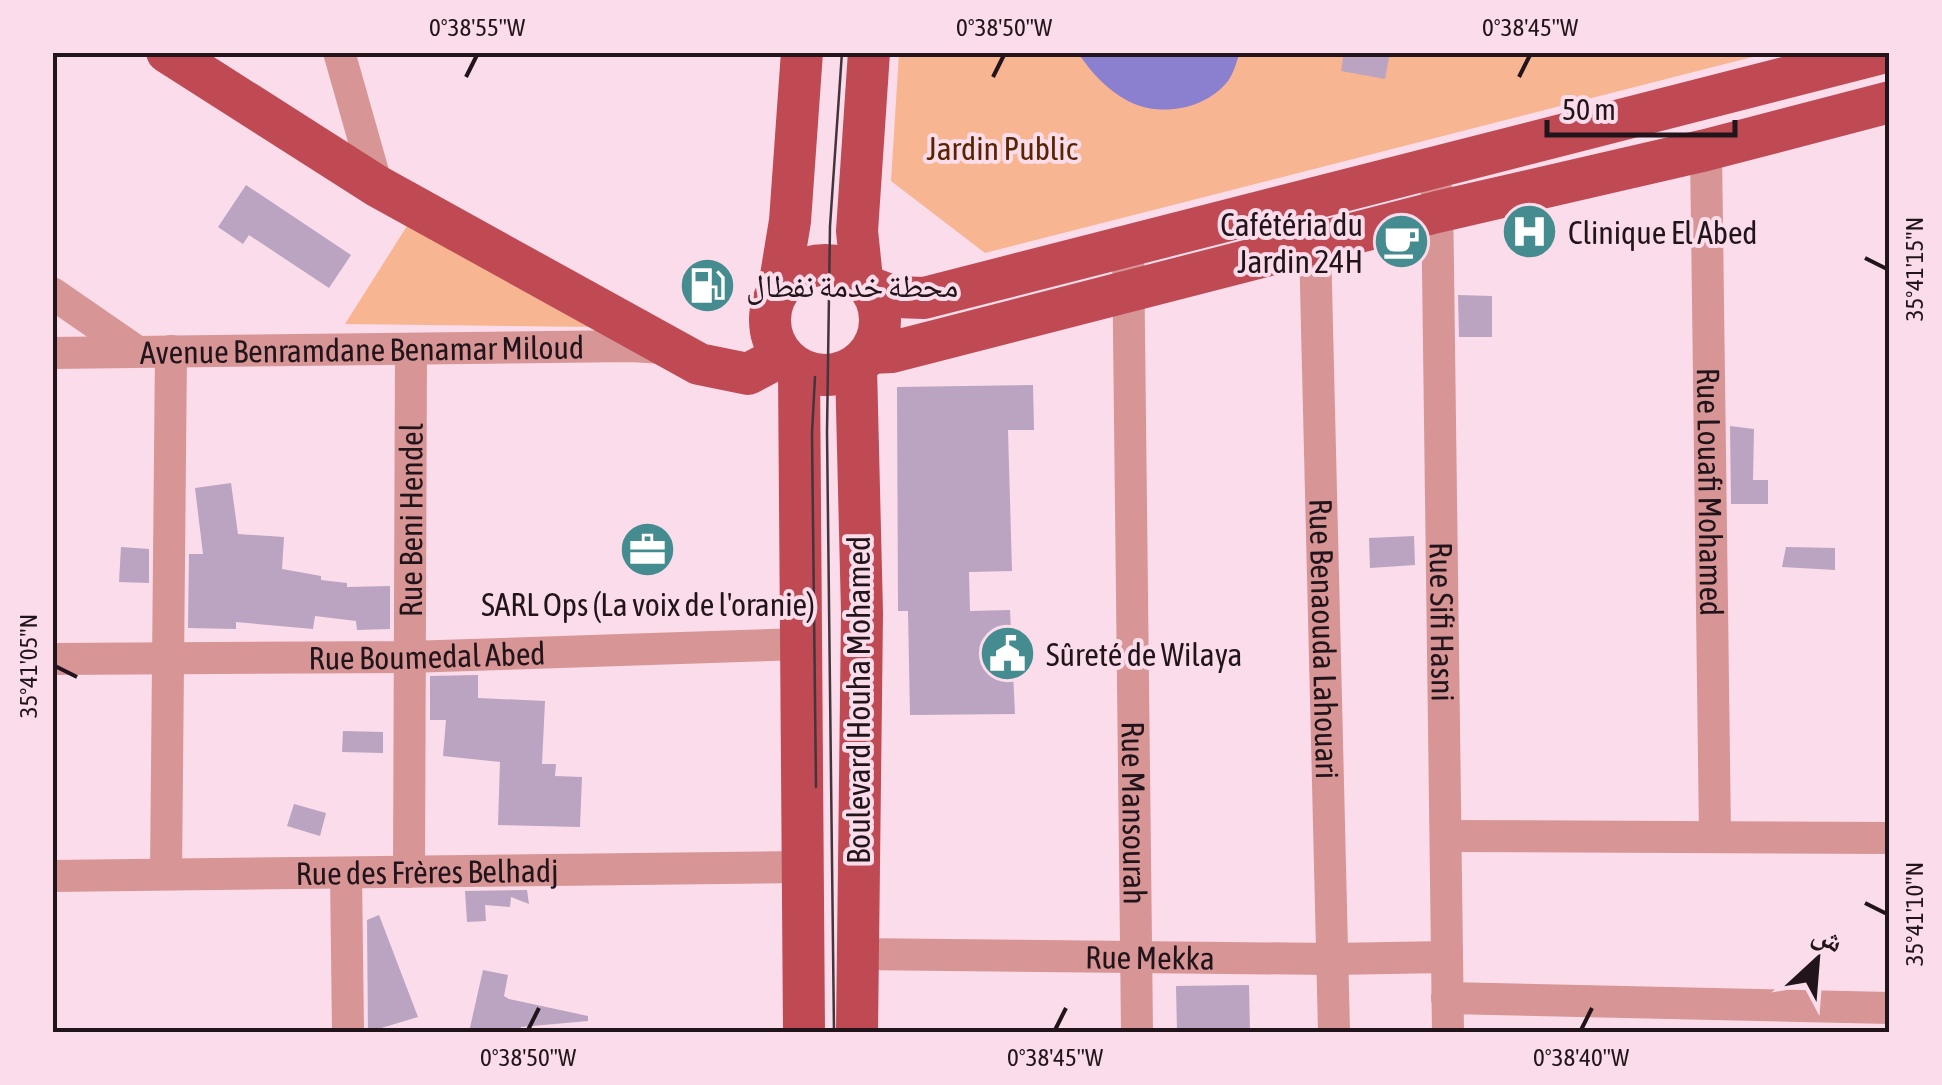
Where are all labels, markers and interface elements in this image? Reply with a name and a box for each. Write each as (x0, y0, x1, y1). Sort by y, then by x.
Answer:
text: 0°38'55"W (429, 13, 526, 41)
text: 0°38'50"W (956, 13, 1053, 41)
text: 0°38'45"W (1482, 13, 1579, 41)
scale bar (1547, 75, 1734, 137)
text: 50 m (1562, 92, 1616, 126)
park label: Jardin Public (927, 130, 1078, 167)
hospital icon: Clinique El Abed (1499, 202, 1559, 262)
place label: Cafétéria du Jardin 24H (1220, 206, 1363, 280)
cafe icon: Cafétéria du Jardin 24H (1372, 212, 1432, 272)
place label: Clinique El Abed (1568, 214, 1758, 251)
text: 35°41'15"N (1900, 217, 1928, 321)
fuel station icon: محطة خدمة نفطال (677, 255, 737, 315)
place label: محطة خدمة نفطال (746, 267, 958, 305)
street label: Avenue Benramdane Benamar Miloud (140, 328, 584, 370)
street label: Rue Louafi Mohamed (1690, 368, 1731, 616)
street label: Rue Beni Hendel (391, 422, 429, 617)
street label: Rue Benaouda Lahouari (1303, 498, 1346, 780)
office icon: SARL Ops (La voix de l'oranie) (618, 520, 678, 580)
street label: Boulevard Houha Mohamed (840, 536, 877, 864)
street label: Rue Sifi Hasni (1423, 542, 1462, 702)
place label: SARL Ops (La voix de l'oranie) (481, 586, 815, 623)
text: 35°41'05"N (14, 614, 42, 718)
public building icon: Sûreté de Wilaya (977, 624, 1037, 684)
street label: Rue Boumedal Abed (308, 634, 546, 676)
place label: Sûreté de Wilaya (1046, 636, 1242, 673)
street label: Rue Mansourah (1115, 721, 1154, 905)
street label: Rue des Frères Belhadj (295, 851, 559, 892)
text: 35°41'10"N (1900, 862, 1928, 966)
north arrow (1767, 910, 1867, 1010)
text: ش (1807, 917, 1848, 959)
street label: Rue Mekka (1085, 938, 1215, 976)
text: 0°38'50"W (480, 1043, 577, 1071)
text: 0°38'45"W (1007, 1043, 1104, 1071)
text: 0°38'40"W (1533, 1043, 1630, 1071)

